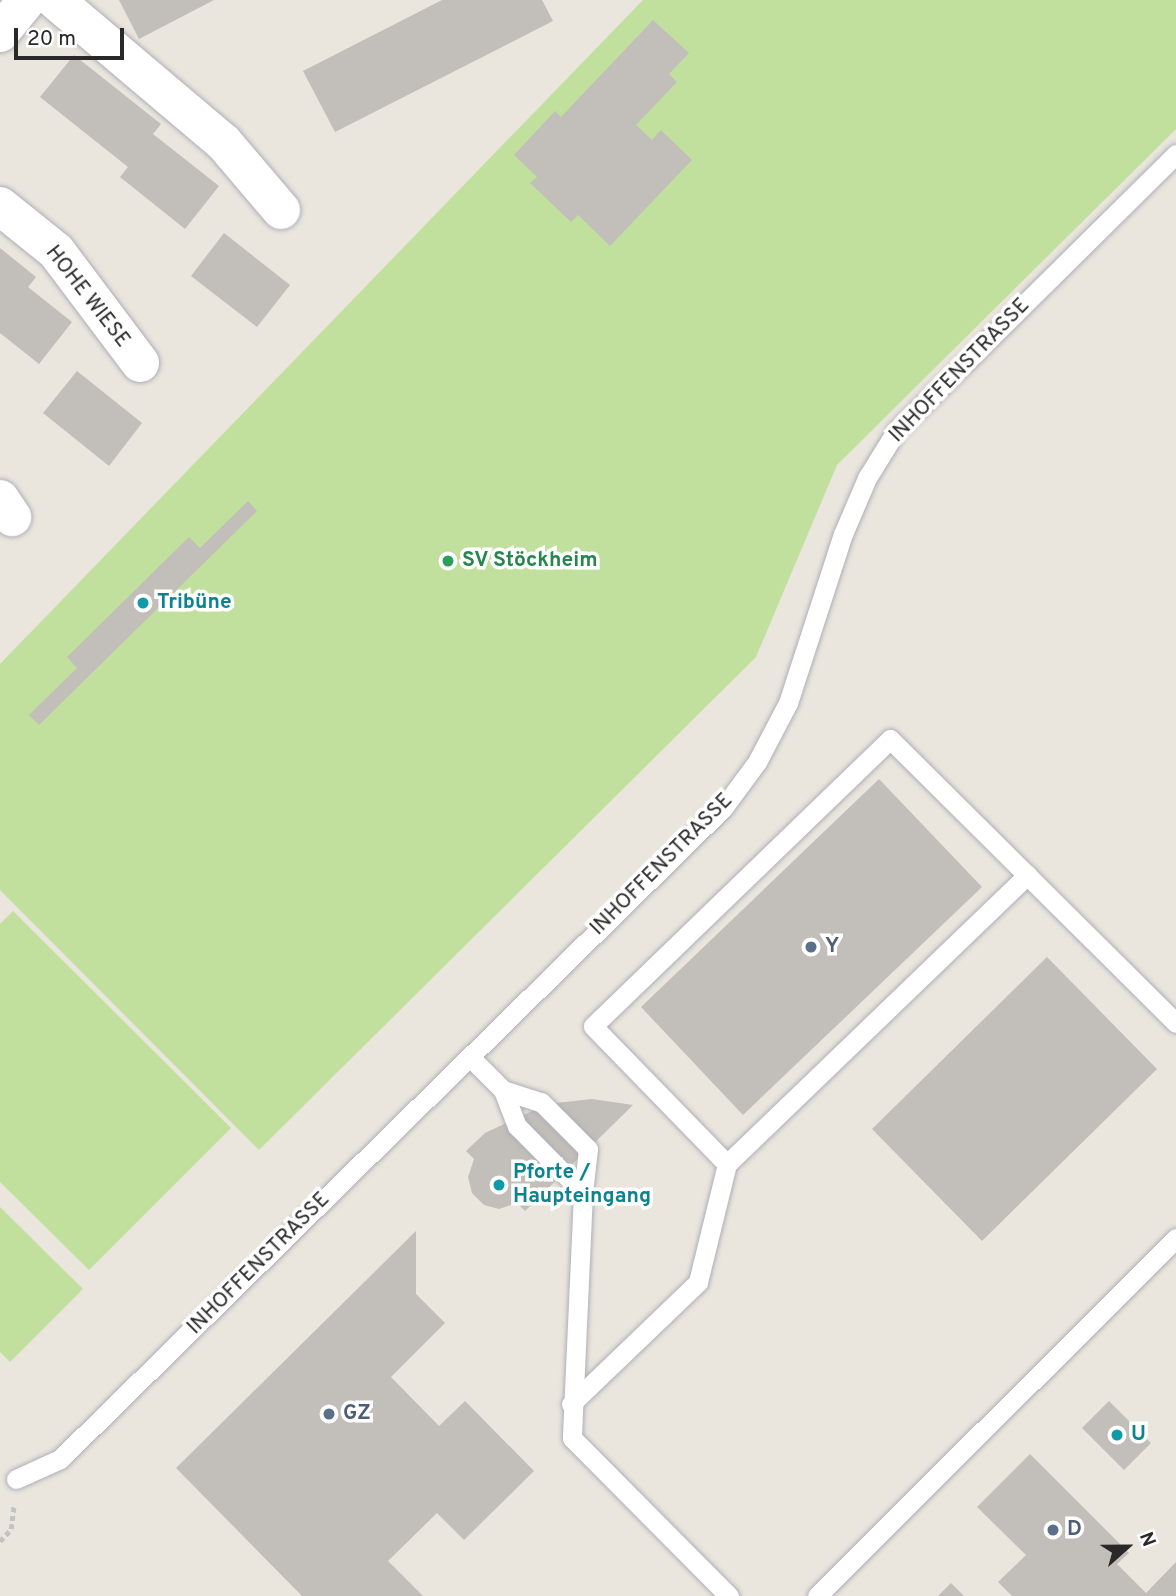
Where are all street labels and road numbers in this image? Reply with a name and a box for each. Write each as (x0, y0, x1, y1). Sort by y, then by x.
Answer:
street label: HOHE WIESE (39, 241, 135, 353)
street label: INHOFFENSTRASSE (885, 294, 1035, 448)
street label: INHOFFENSTRASSE (586, 789, 738, 941)
street label: INHOFFENSTRASSE (183, 1188, 335, 1340)

